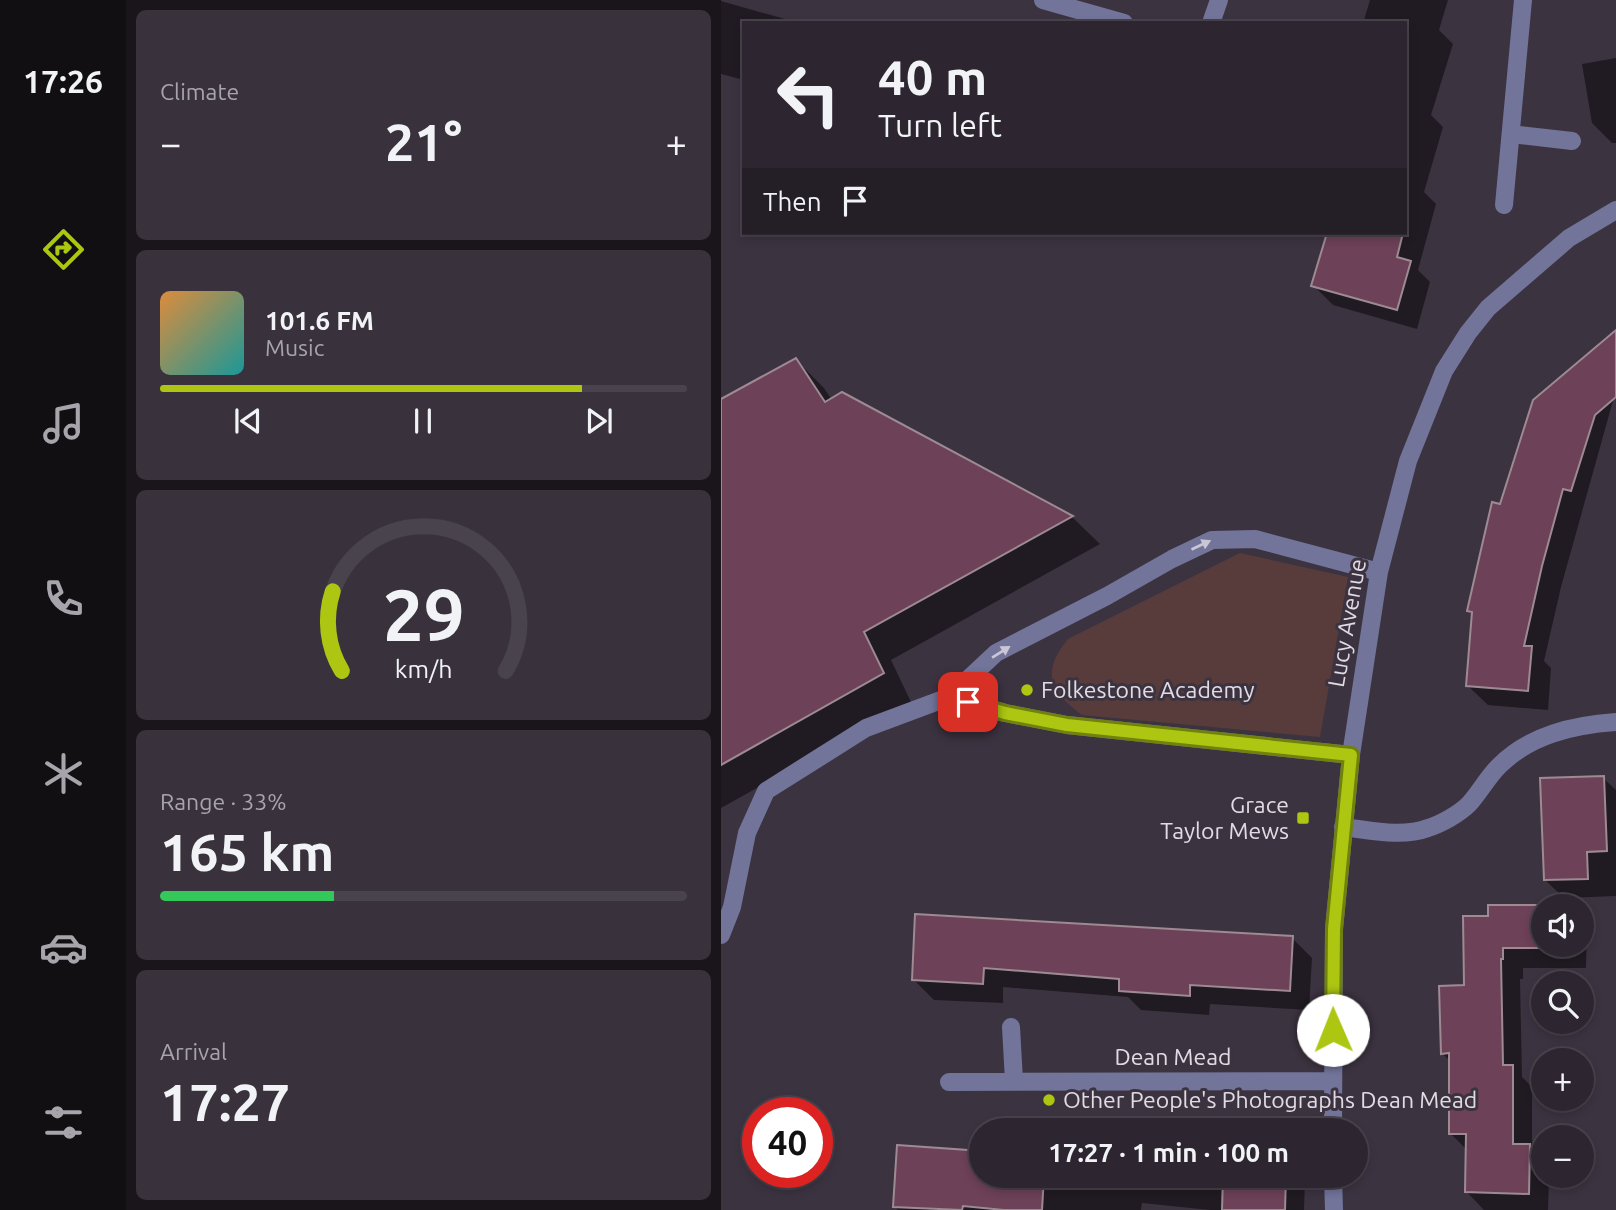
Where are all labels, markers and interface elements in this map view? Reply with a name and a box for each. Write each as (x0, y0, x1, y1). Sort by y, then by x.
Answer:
icon: left (763, 49, 854, 140)
text: 40 m (878, 49, 987, 104)
text: 17:26 (23, 63, 103, 99)
text: Climate (160, 79, 239, 104)
text: Turn left (878, 107, 1002, 143)
text: 21° (385, 113, 462, 171)
text: − (160, 122, 181, 164)
text: + (666, 122, 687, 164)
icon: arrive (836, 182, 874, 220)
text: Then (763, 187, 822, 216)
icon: directions (39, 225, 88, 274)
text: 101.6 FM (265, 306, 374, 335)
text: Music (265, 335, 324, 360)
icon: music (39, 399, 88, 448)
icon: previous (229, 402, 267, 440)
icon: pause (404, 402, 442, 440)
icon: next (580, 402, 618, 440)
one-way arrow (1191, 539, 1211, 551)
street label: Lucy Avenue (1323, 557, 1370, 689)
text: 29 (382, 573, 465, 655)
icon: phone (39, 574, 88, 623)
one-way arrow (991, 646, 1010, 658)
text: km/h (395, 655, 452, 683)
pin (938, 672, 998, 732)
place label: Folkestone Academy (1041, 677, 1254, 702)
marker: Folkestone Academy (1019, 682, 1035, 698)
icon: arrive (949, 683, 987, 721)
icon: climate (39, 749, 88, 798)
text: Range · 33% (160, 789, 287, 814)
place label: Grace Taylor Mews (1160, 792, 1289, 843)
marker: Grace Taylor Mews (1295, 810, 1311, 826)
text: 165 km (160, 823, 334, 881)
map controls (1531, 894, 1594, 1188)
button: sound (1531, 894, 1594, 957)
icon: car (39, 923, 88, 972)
button: search (1531, 971, 1594, 1034)
position arrow (1296, 993, 1370, 1067)
text: Arrival (160, 1039, 227, 1064)
street label: Dean Mead (1114, 1044, 1232, 1069)
button: + (1531, 1048, 1594, 1111)
text: 17:27 (160, 1073, 290, 1131)
place label: Other People's Photographs Dean Mead (1063, 1087, 1477, 1112)
marker: Other People's Photographs Dean Mead (1041, 1092, 1057, 1108)
speed limit sign: 40 (742, 1097, 833, 1188)
icon: filters (39, 1098, 88, 1147)
button: − (1531, 1125, 1594, 1188)
text: 17:27 · 1 min · 100 m (1048, 1138, 1289, 1167)

